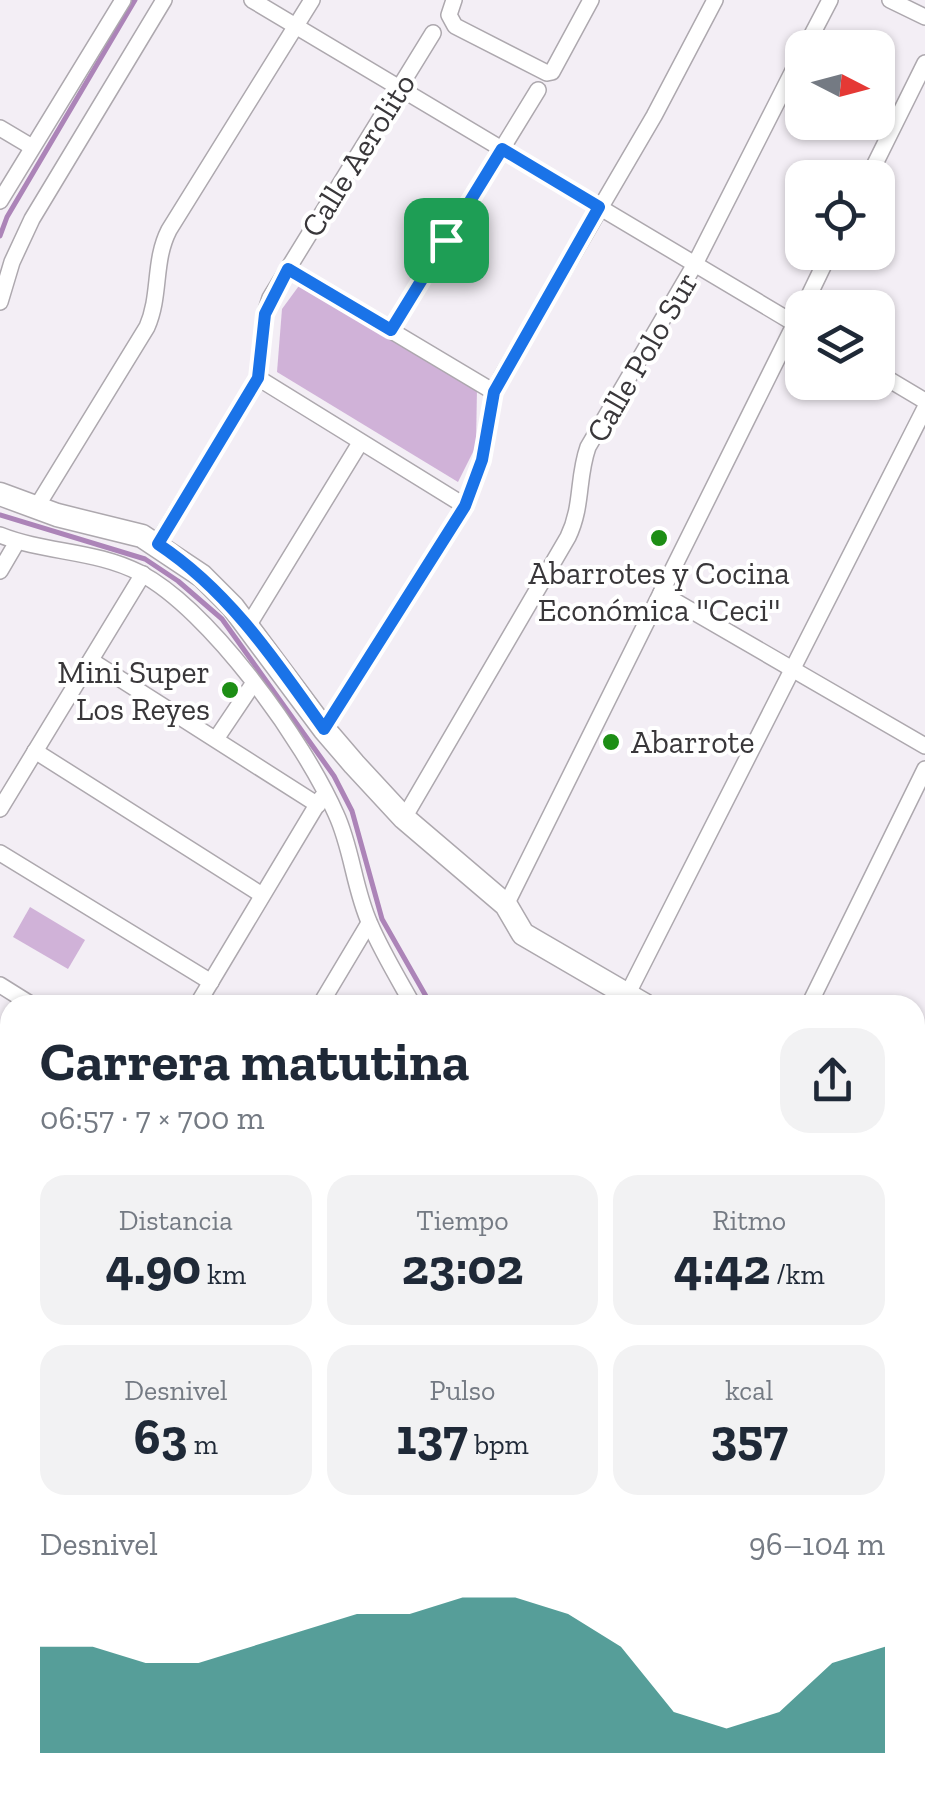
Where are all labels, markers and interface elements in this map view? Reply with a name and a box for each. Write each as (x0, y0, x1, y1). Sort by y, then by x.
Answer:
north arrow (785, 30, 895, 140)
map controls (785, 30, 895, 400)
street label: Calle Aerolito (293, 66, 423, 244)
button: locate (785, 160, 895, 270)
pin (404, 198, 489, 283)
icon: arrive (419, 213, 474, 268)
street label: Calle Polo Sur (578, 265, 706, 449)
button: layers (785, 290, 895, 400)
marker: Abarrotes y Cocina Económica ''Ceci'' (648, 527, 670, 549)
place label: Abarrotes y Cocina Económica ''Ceci'' (528, 554, 790, 629)
place label: Mini Super Los Reyes (57, 653, 210, 728)
marker: Mini Super Los Reyes (219, 679, 241, 701)
place label: Abarrote (631, 723, 755, 761)
marker: Abarrote (600, 731, 622, 753)
text: Carrera matutina (40, 1028, 470, 1094)
button: share (780, 1028, 885, 1133)
text: 06:57 · 7 × 700 m (40, 1099, 264, 1137)
text: Distancia (119, 1204, 233, 1237)
text: Tiempo (416, 1204, 509, 1237)
text: Ritmo (712, 1204, 786, 1237)
text: 4.90 (106, 1237, 201, 1297)
text: 23:02 (402, 1237, 523, 1297)
text: 4:42 (674, 1237, 770, 1297)
text: km (201, 1258, 246, 1291)
text: /km (770, 1258, 825, 1291)
text: Desnivel (124, 1374, 227, 1407)
text: Pulso (430, 1374, 495, 1407)
text: kcal (725, 1374, 773, 1407)
text: 63 (134, 1407, 187, 1467)
text: 137 (396, 1407, 468, 1467)
text: 357 (710, 1407, 788, 1467)
text: m (187, 1428, 218, 1461)
text: bpm (468, 1428, 529, 1461)
text: Desnivel (40, 1525, 158, 1563)
text: 96–104 m (749, 1525, 885, 1563)

